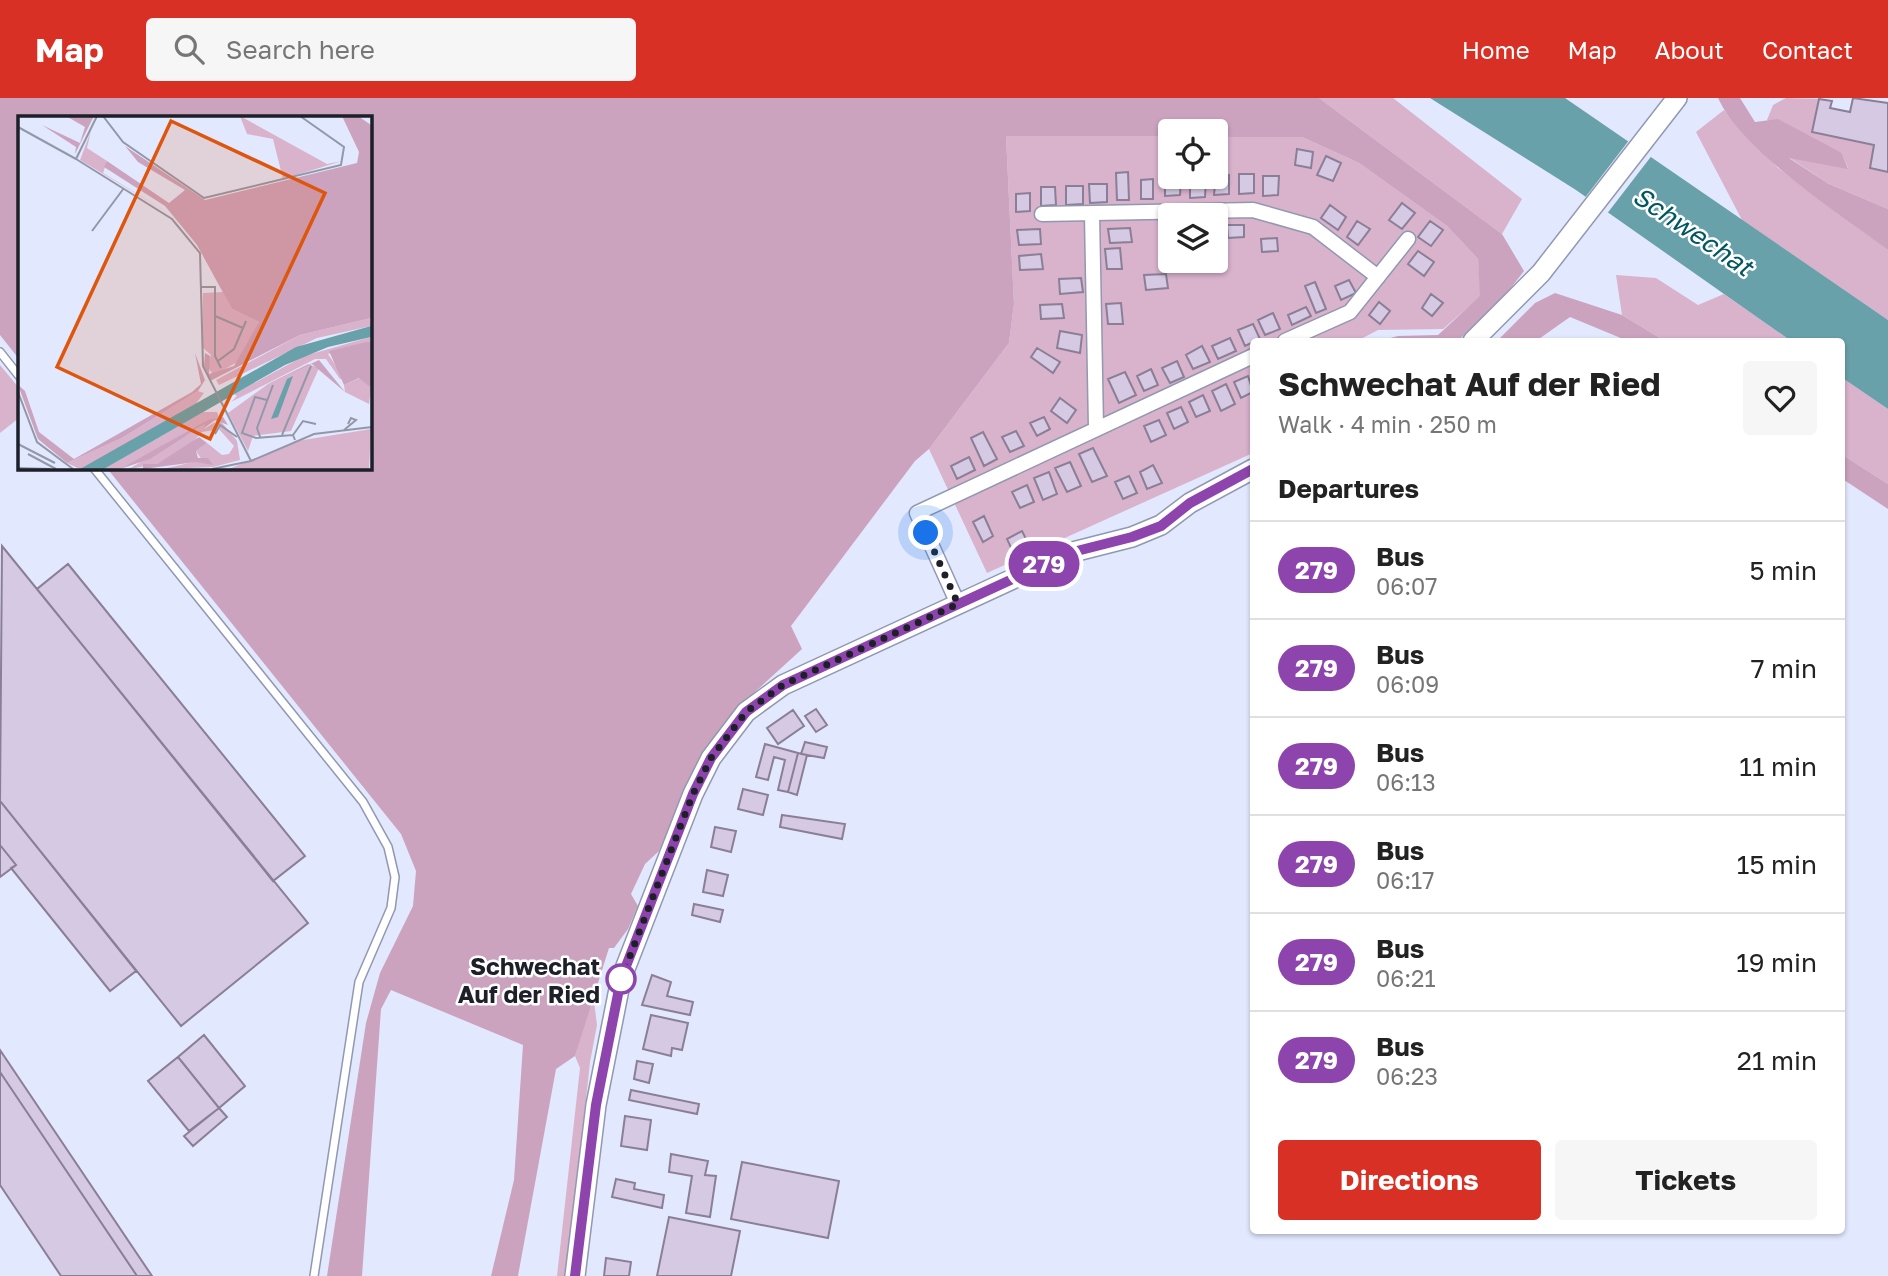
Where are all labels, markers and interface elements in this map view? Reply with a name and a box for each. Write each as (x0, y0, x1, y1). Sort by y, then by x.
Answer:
search box (146, 18, 636, 81)
text: Map (35, 30, 104, 69)
icon: search (170, 30, 208, 68)
text: Search here (226, 34, 375, 65)
text: Home (1462, 35, 1530, 64)
text: Map (1568, 35, 1617, 64)
text: About (1655, 35, 1724, 64)
text: Contact (1762, 35, 1853, 64)
inset map (18, 116, 371, 469)
map controls (1158, 119, 1228, 273)
button: locate (1158, 119, 1228, 189)
water label: Schwechat (1627, 180, 1761, 284)
button: layers (1158, 203, 1228, 273)
button: heart (1743, 361, 1817, 435)
text: Schwechat Auf der Ried (1278, 364, 1660, 403)
text: Walk · 4 min · 250 m (1278, 410, 1497, 438)
text: Departures (1278, 473, 1419, 504)
your location (908, 515, 943, 550)
line badge: 279 (1004, 541, 1084, 587)
text: Bus (1376, 541, 1424, 572)
text: 279 (1023, 549, 1065, 578)
text: 279 (1295, 555, 1338, 584)
text: 5 min (1749, 555, 1817, 586)
text: 06:07 (1376, 572, 1438, 600)
text: Bus (1376, 639, 1424, 670)
text: 279 (1295, 653, 1338, 682)
text: 7 min (1751, 653, 1817, 684)
text: 06:09 (1376, 670, 1439, 698)
text: Bus (1376, 737, 1424, 768)
text: 279 (1295, 751, 1338, 780)
text: 11 min (1739, 751, 1817, 782)
text: 06:13 (1376, 768, 1436, 796)
text: Bus (1376, 835, 1424, 866)
text: 279 (1295, 849, 1338, 878)
text: 15 min (1737, 849, 1817, 880)
text: 06:17 (1376, 866, 1434, 894)
text: Bus (1376, 933, 1424, 964)
text: 279 (1295, 947, 1338, 976)
text: 19 min (1736, 947, 1817, 978)
place label: Schwechat Auf der Ried (458, 951, 600, 1008)
marker: Schwechat Auf der Ried (606, 964, 636, 994)
text: 06:21 (1376, 964, 1436, 992)
text: Bus (1376, 1031, 1424, 1062)
text: 279 (1295, 1045, 1338, 1074)
text: 21 min (1737, 1045, 1817, 1076)
text: 06:23 (1376, 1062, 1438, 1090)
button: Directions (1278, 1140, 1541, 1220)
button: Tickets (1555, 1140, 1817, 1220)

